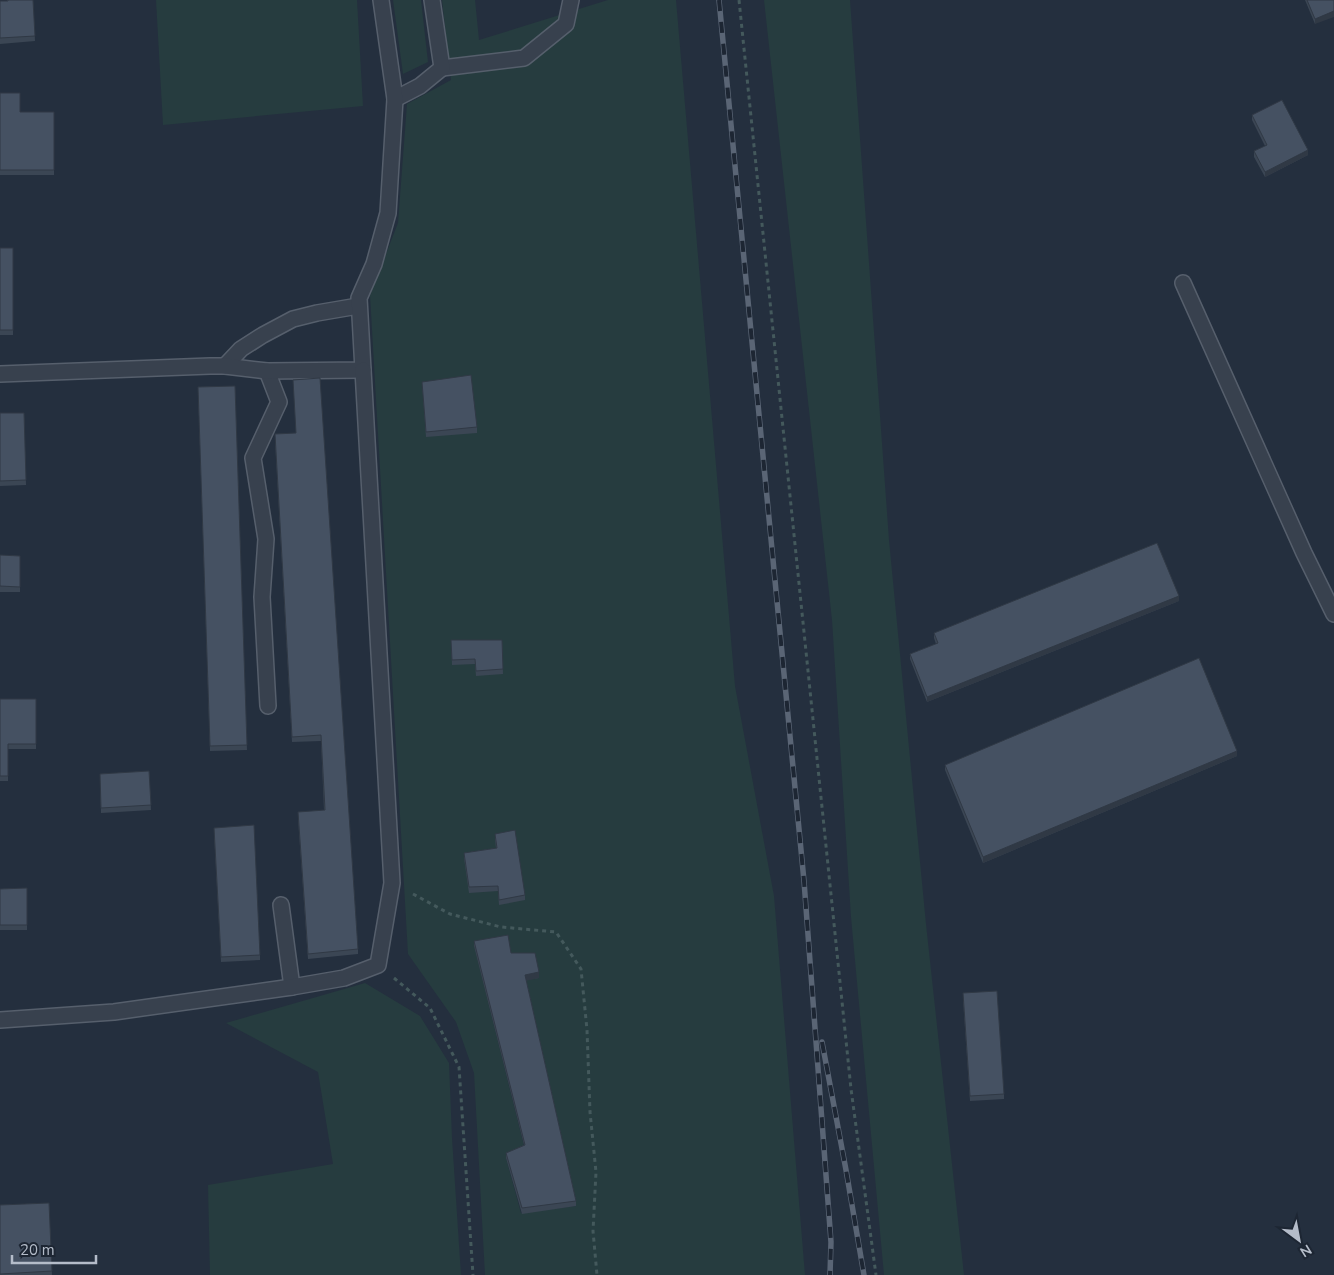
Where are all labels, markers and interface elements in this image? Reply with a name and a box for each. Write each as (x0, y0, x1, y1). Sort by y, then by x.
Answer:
north arrow (1274, 1215, 1324, 1265)
scale bar (12, 1232, 96, 1264)
text: 20 m (20, 1240, 55, 1260)
text: N (1296, 1240, 1315, 1261)

